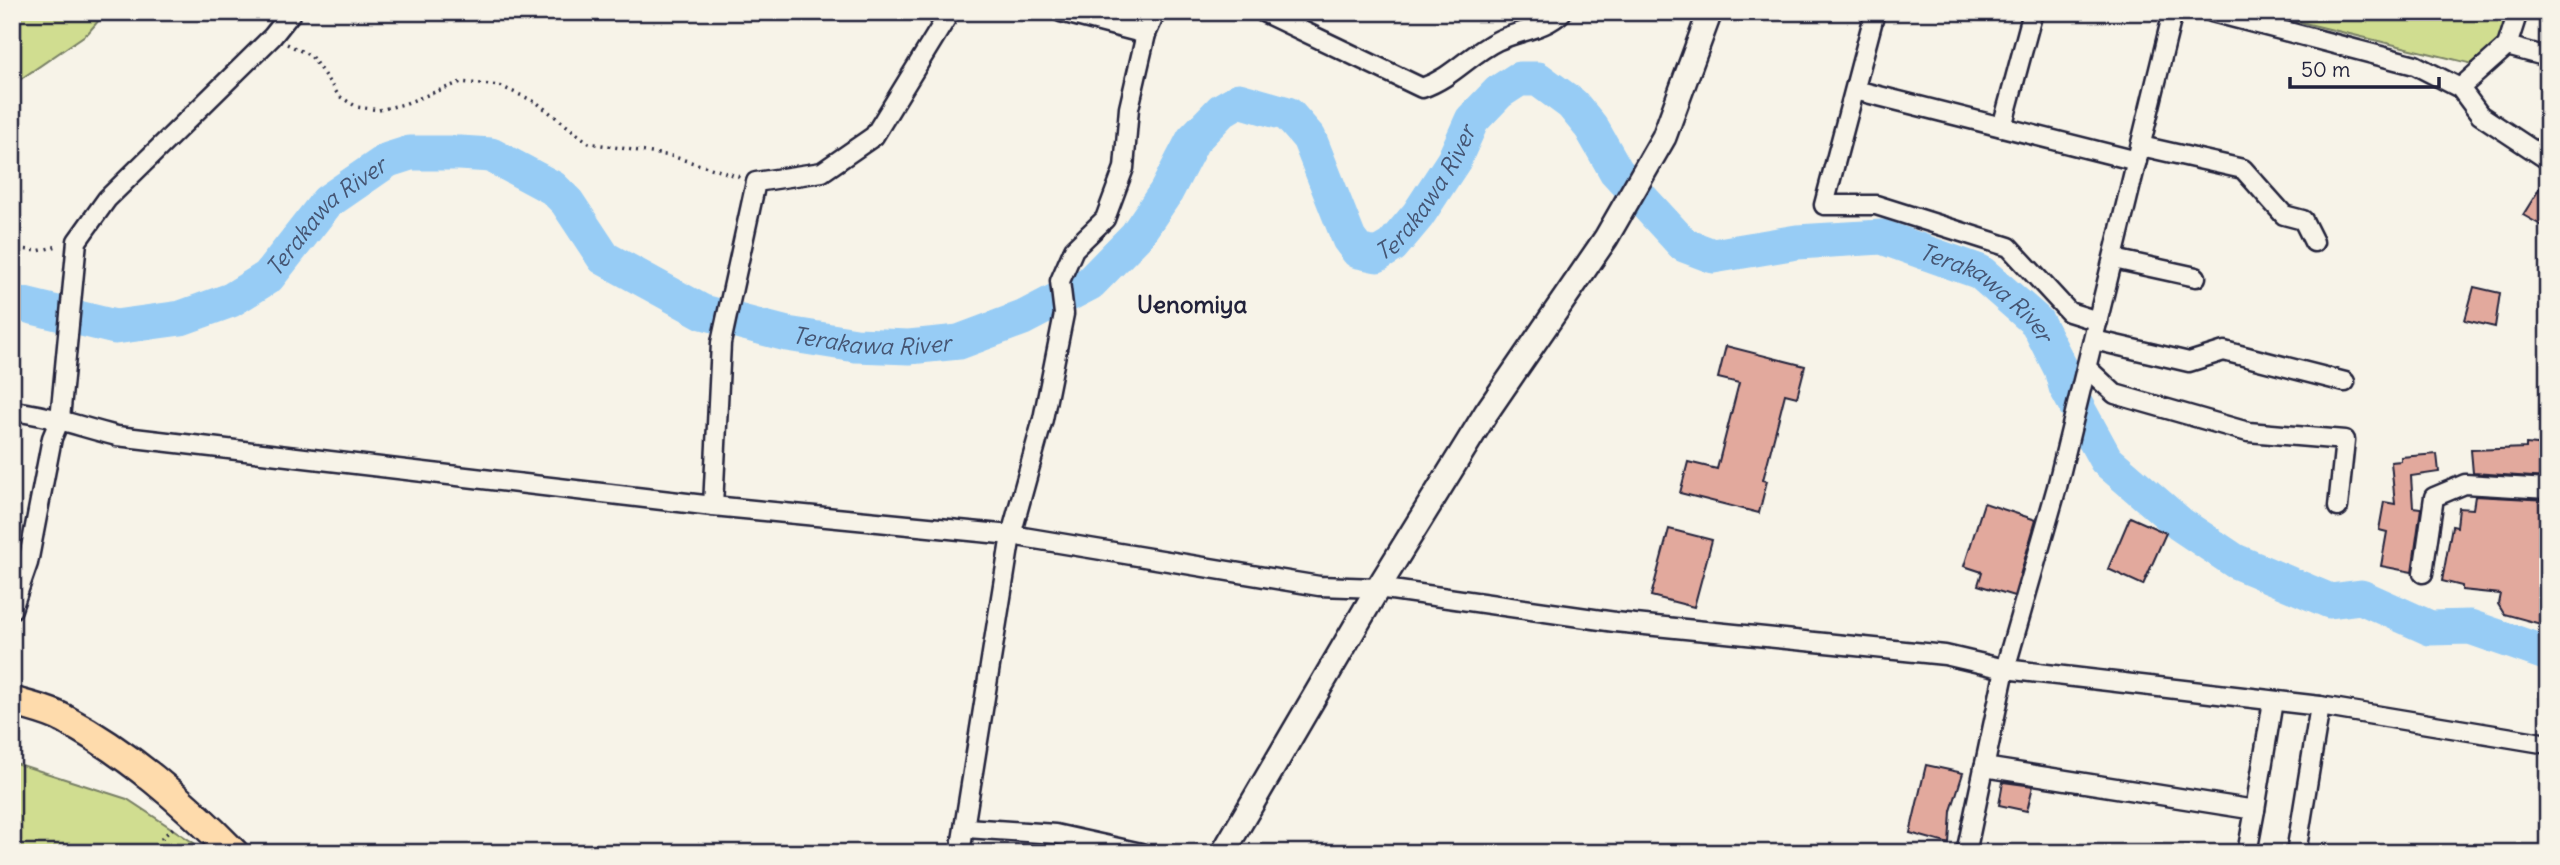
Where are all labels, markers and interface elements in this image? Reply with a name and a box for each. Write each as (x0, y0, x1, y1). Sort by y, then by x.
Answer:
scale bar (2290, 46, 2439, 90)
text: 50 m (2301, 56, 2350, 83)
water label: Terakawa River (1370, 118, 1483, 267)
water label: Terakawa River (259, 149, 394, 282)
water label: Terakawa River (1916, 237, 2061, 349)
district label: Uenomiya (1137, 289, 1247, 319)
water label: Terakawa River (790, 320, 955, 361)

